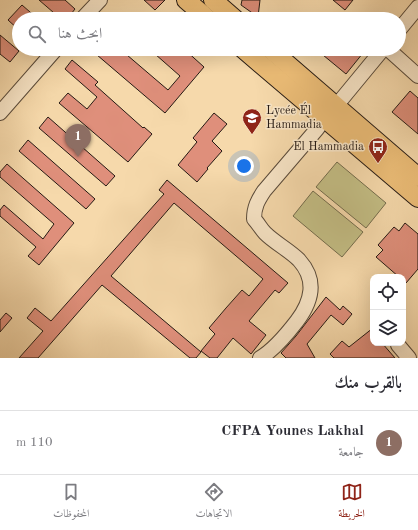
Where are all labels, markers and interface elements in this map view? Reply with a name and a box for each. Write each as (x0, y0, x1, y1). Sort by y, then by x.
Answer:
search box (12, 12, 406, 56)
icon: search (26, 23, 48, 45)
text: ابحث هنا (58, 27, 102, 42)
place label: Lycée Él Hammadia (266, 102, 322, 131)
school or university icon: Lycée Él Hammadia (241, 107, 263, 135)
pin: 1 (65, 124, 91, 157)
bus stop icon: El Hammadia (367, 136, 389, 164)
place label: El Hammadia (293, 141, 364, 153)
your location (234, 156, 254, 176)
map controls (370, 274, 406, 346)
button: locate (370, 274, 406, 310)
button: layers (370, 310, 406, 346)
text: بالقرب منك (334, 375, 402, 392)
text: CFPA Younes Lakhal (221, 424, 364, 439)
text: 110 m (16, 436, 53, 449)
text: 1 (385, 436, 393, 449)
text: جامعة (338, 446, 364, 459)
tab: المحفوظات (53, 481, 89, 524)
tab: الاتجاهات (195, 481, 232, 524)
tab: الخريطة (338, 481, 365, 524)

